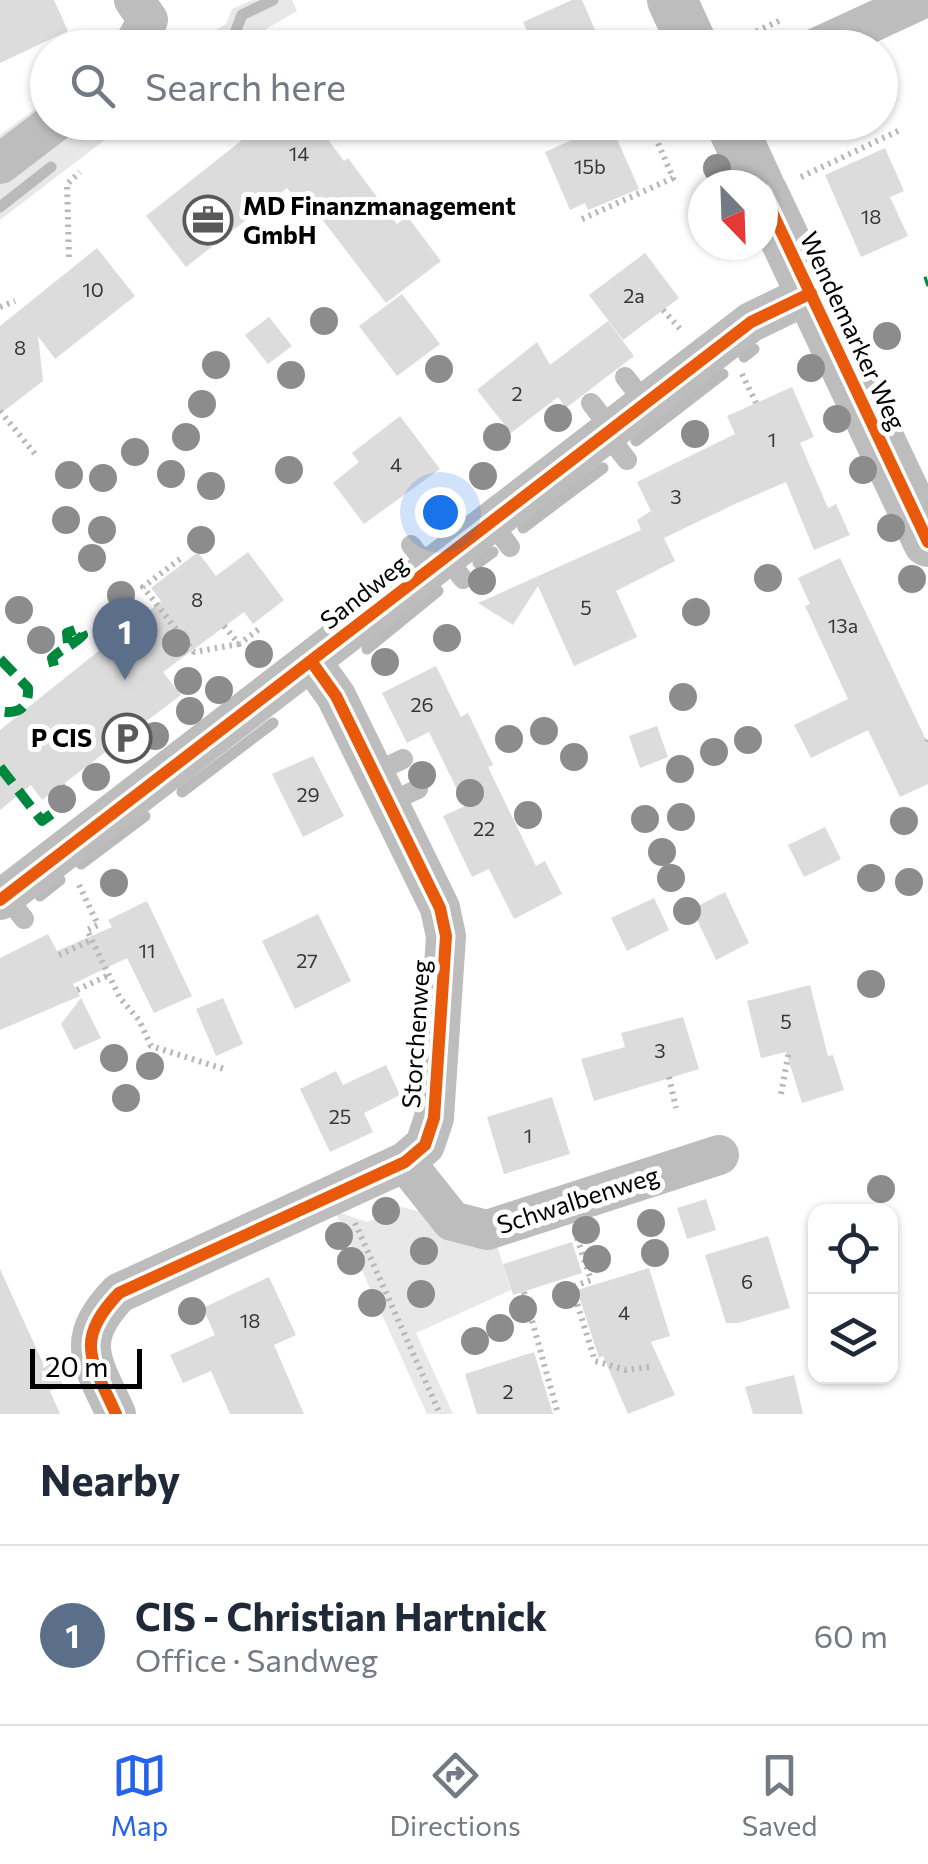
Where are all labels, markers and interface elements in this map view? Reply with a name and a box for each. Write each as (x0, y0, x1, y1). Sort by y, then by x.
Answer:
search box (30, 30, 898, 140)
icon: search (65, 58, 120, 113)
text: Search here (145, 62, 346, 109)
house number: 14 (289, 141, 309, 165)
house number: 15b (574, 154, 606, 178)
north arrow (688, 170, 778, 260)
place label: MD Finanzmanagement GmbH (243, 190, 516, 249)
office icon: MD Finanzmanagement GmbH (182, 194, 234, 246)
house number: 18 (861, 204, 881, 228)
street label: Wendemarker Weg (795, 227, 913, 435)
house number: 10 (82, 277, 104, 301)
house number: 2a (623, 283, 645, 307)
house number: 8 (14, 335, 26, 359)
house number: 2 (511, 381, 523, 405)
house number: 1 (768, 427, 776, 451)
house number: 4 (390, 452, 402, 476)
house number: 3 (670, 484, 682, 508)
your location (415, 487, 466, 538)
street label: Sandweg (314, 547, 413, 635)
house number: 8 (191, 587, 203, 611)
house number: 5 (580, 595, 592, 619)
pin: 1 (92, 598, 158, 680)
house number: 13a (828, 613, 858, 637)
house number: 26 (410, 692, 434, 716)
parking icon: P CIS (101, 712, 153, 764)
place label: P CIS (31, 722, 92, 752)
house number: 29 (296, 782, 320, 806)
house number: 22 (473, 816, 495, 840)
house number: 11 (138, 938, 156, 962)
house number: 27 (296, 948, 318, 972)
street label: Storchenweg (395, 958, 435, 1109)
house number: 5 (780, 1009, 792, 1033)
house number: 3 (654, 1038, 666, 1062)
house number: 25 (329, 1104, 351, 1128)
house number: 1 (524, 1123, 532, 1147)
street label: Schwalbenweg (493, 1159, 663, 1239)
map controls (808, 1204, 898, 1384)
button: locate (808, 1204, 898, 1294)
house number: 6 (741, 1269, 753, 1293)
button: layers (808, 1294, 898, 1384)
house number: 4 (618, 1300, 630, 1324)
house number: 18 (240, 1308, 260, 1332)
scale bar (30, 1344, 142, 1388)
text: 20 m (45, 1349, 109, 1383)
house number: 2 (502, 1379, 514, 1403)
text: Nearby (40, 1453, 180, 1505)
text: CIS - Christian Hartnick (135, 1592, 547, 1639)
text: 1 (65, 1615, 80, 1655)
text: 60 m (814, 1615, 888, 1655)
text: Office · Sandweg (135, 1639, 378, 1679)
tab: Map (111, 1748, 168, 1842)
tab: Directions (389, 1748, 521, 1842)
tab: Saved (742, 1748, 817, 1842)

